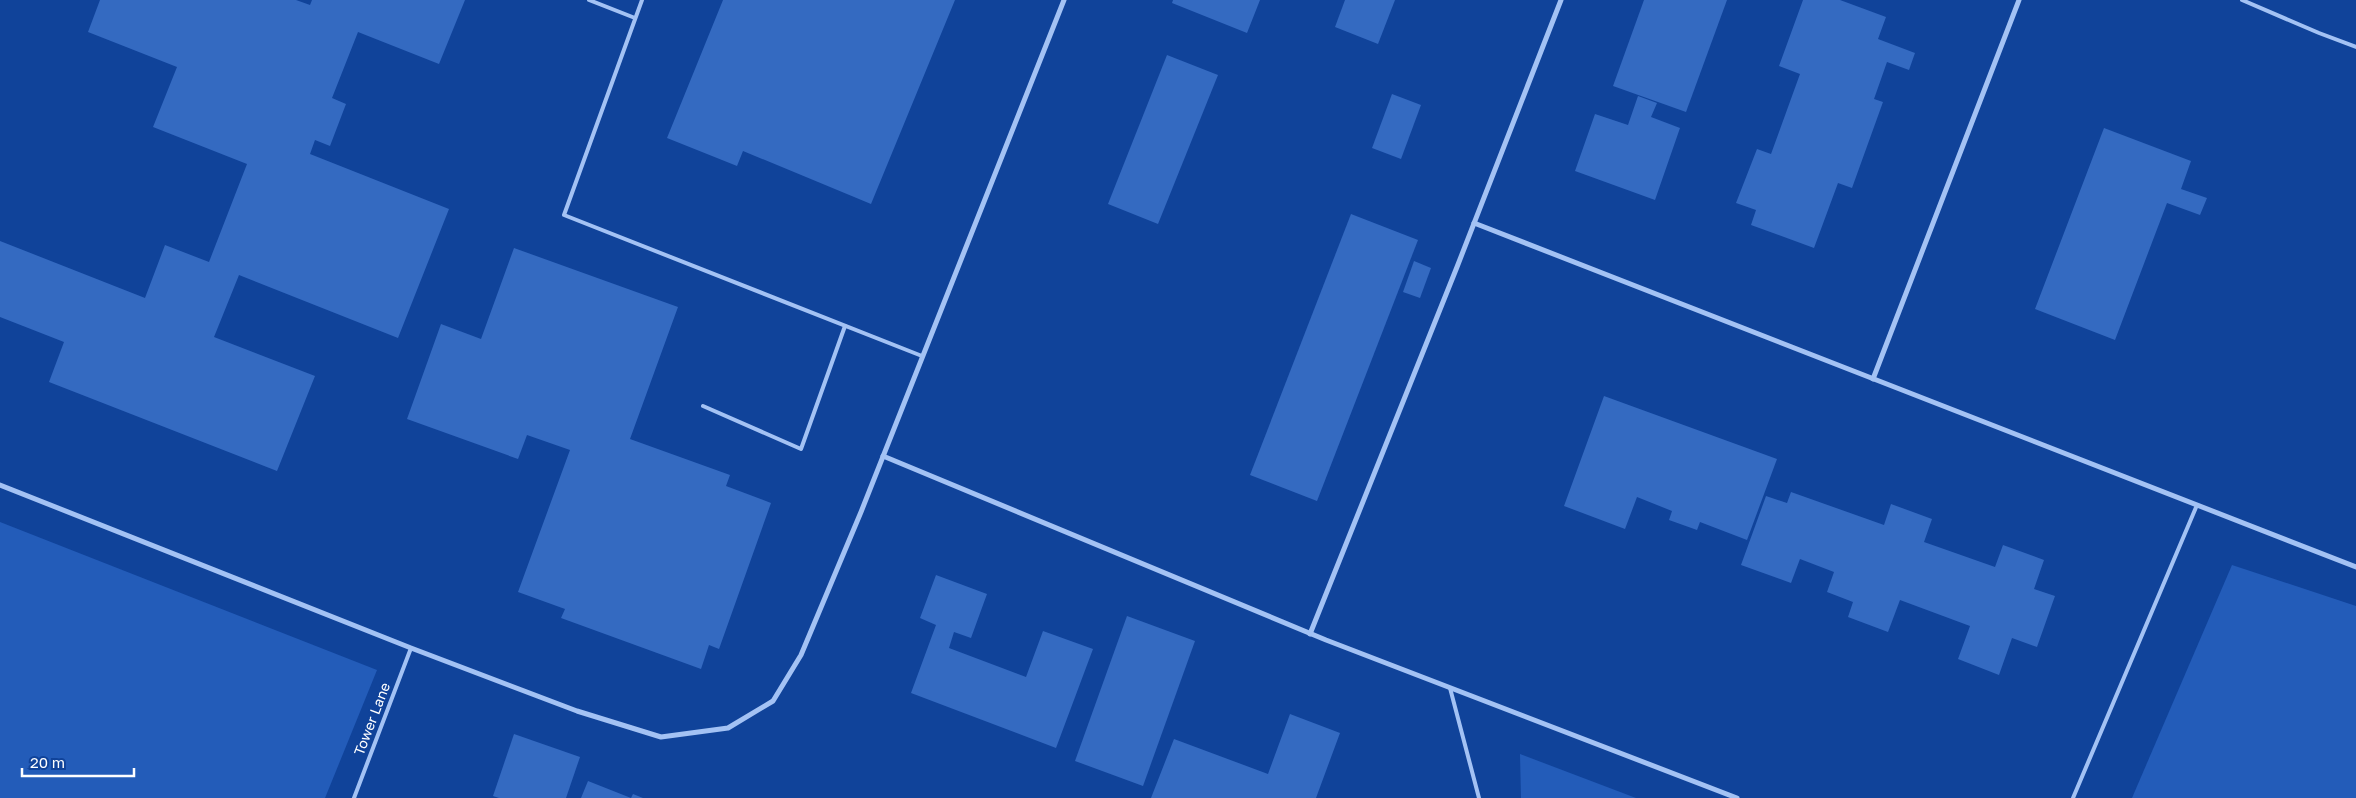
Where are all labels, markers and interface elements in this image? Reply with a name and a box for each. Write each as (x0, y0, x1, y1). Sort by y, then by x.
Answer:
street label: Tower Lane (350, 680, 393, 758)
scale bar (22, 746, 135, 778)
text: 20 m (30, 753, 65, 771)

